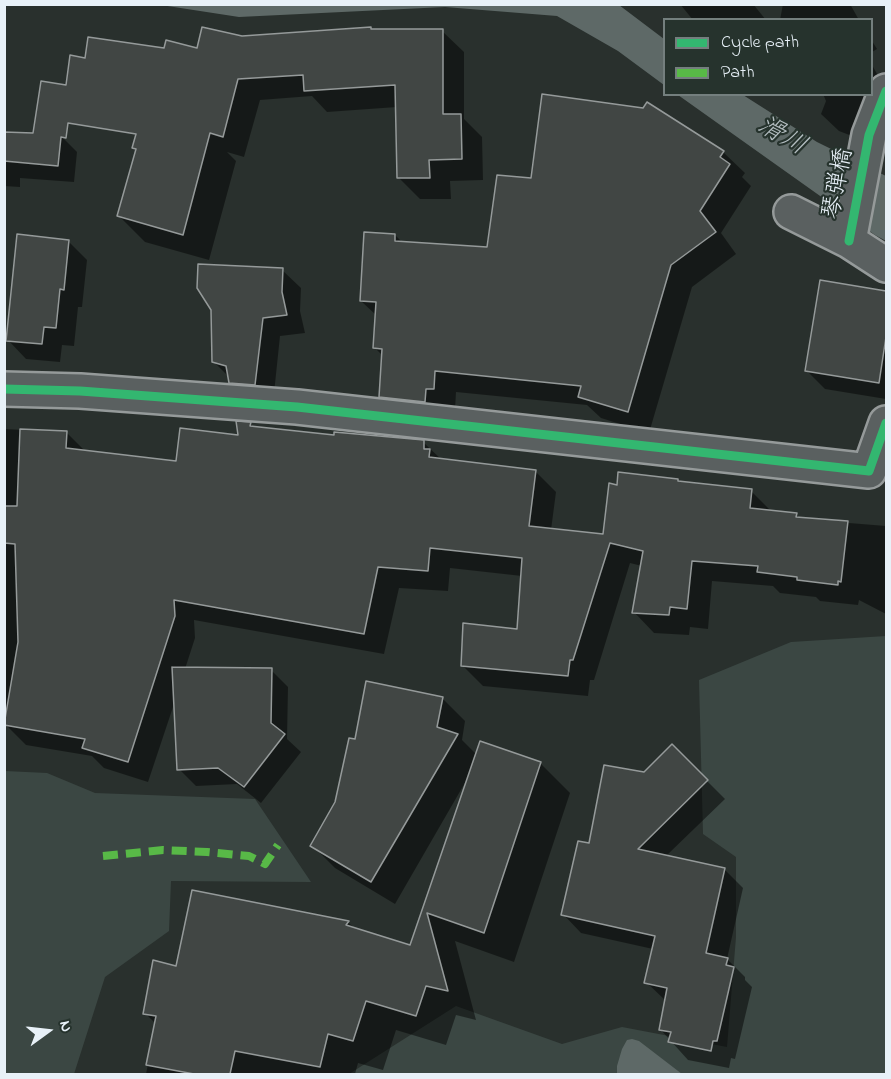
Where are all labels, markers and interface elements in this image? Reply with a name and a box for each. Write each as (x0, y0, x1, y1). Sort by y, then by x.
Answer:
legend (663, 18, 873, 96)
text: Cycle path (721, 30, 799, 56)
text: Path (721, 60, 755, 86)
water label: 滑川 (751, 111, 811, 165)
street label: 琴弾橋 (819, 146, 861, 222)
north arrow (18, 1001, 78, 1061)
text: N (52, 1018, 78, 1035)

